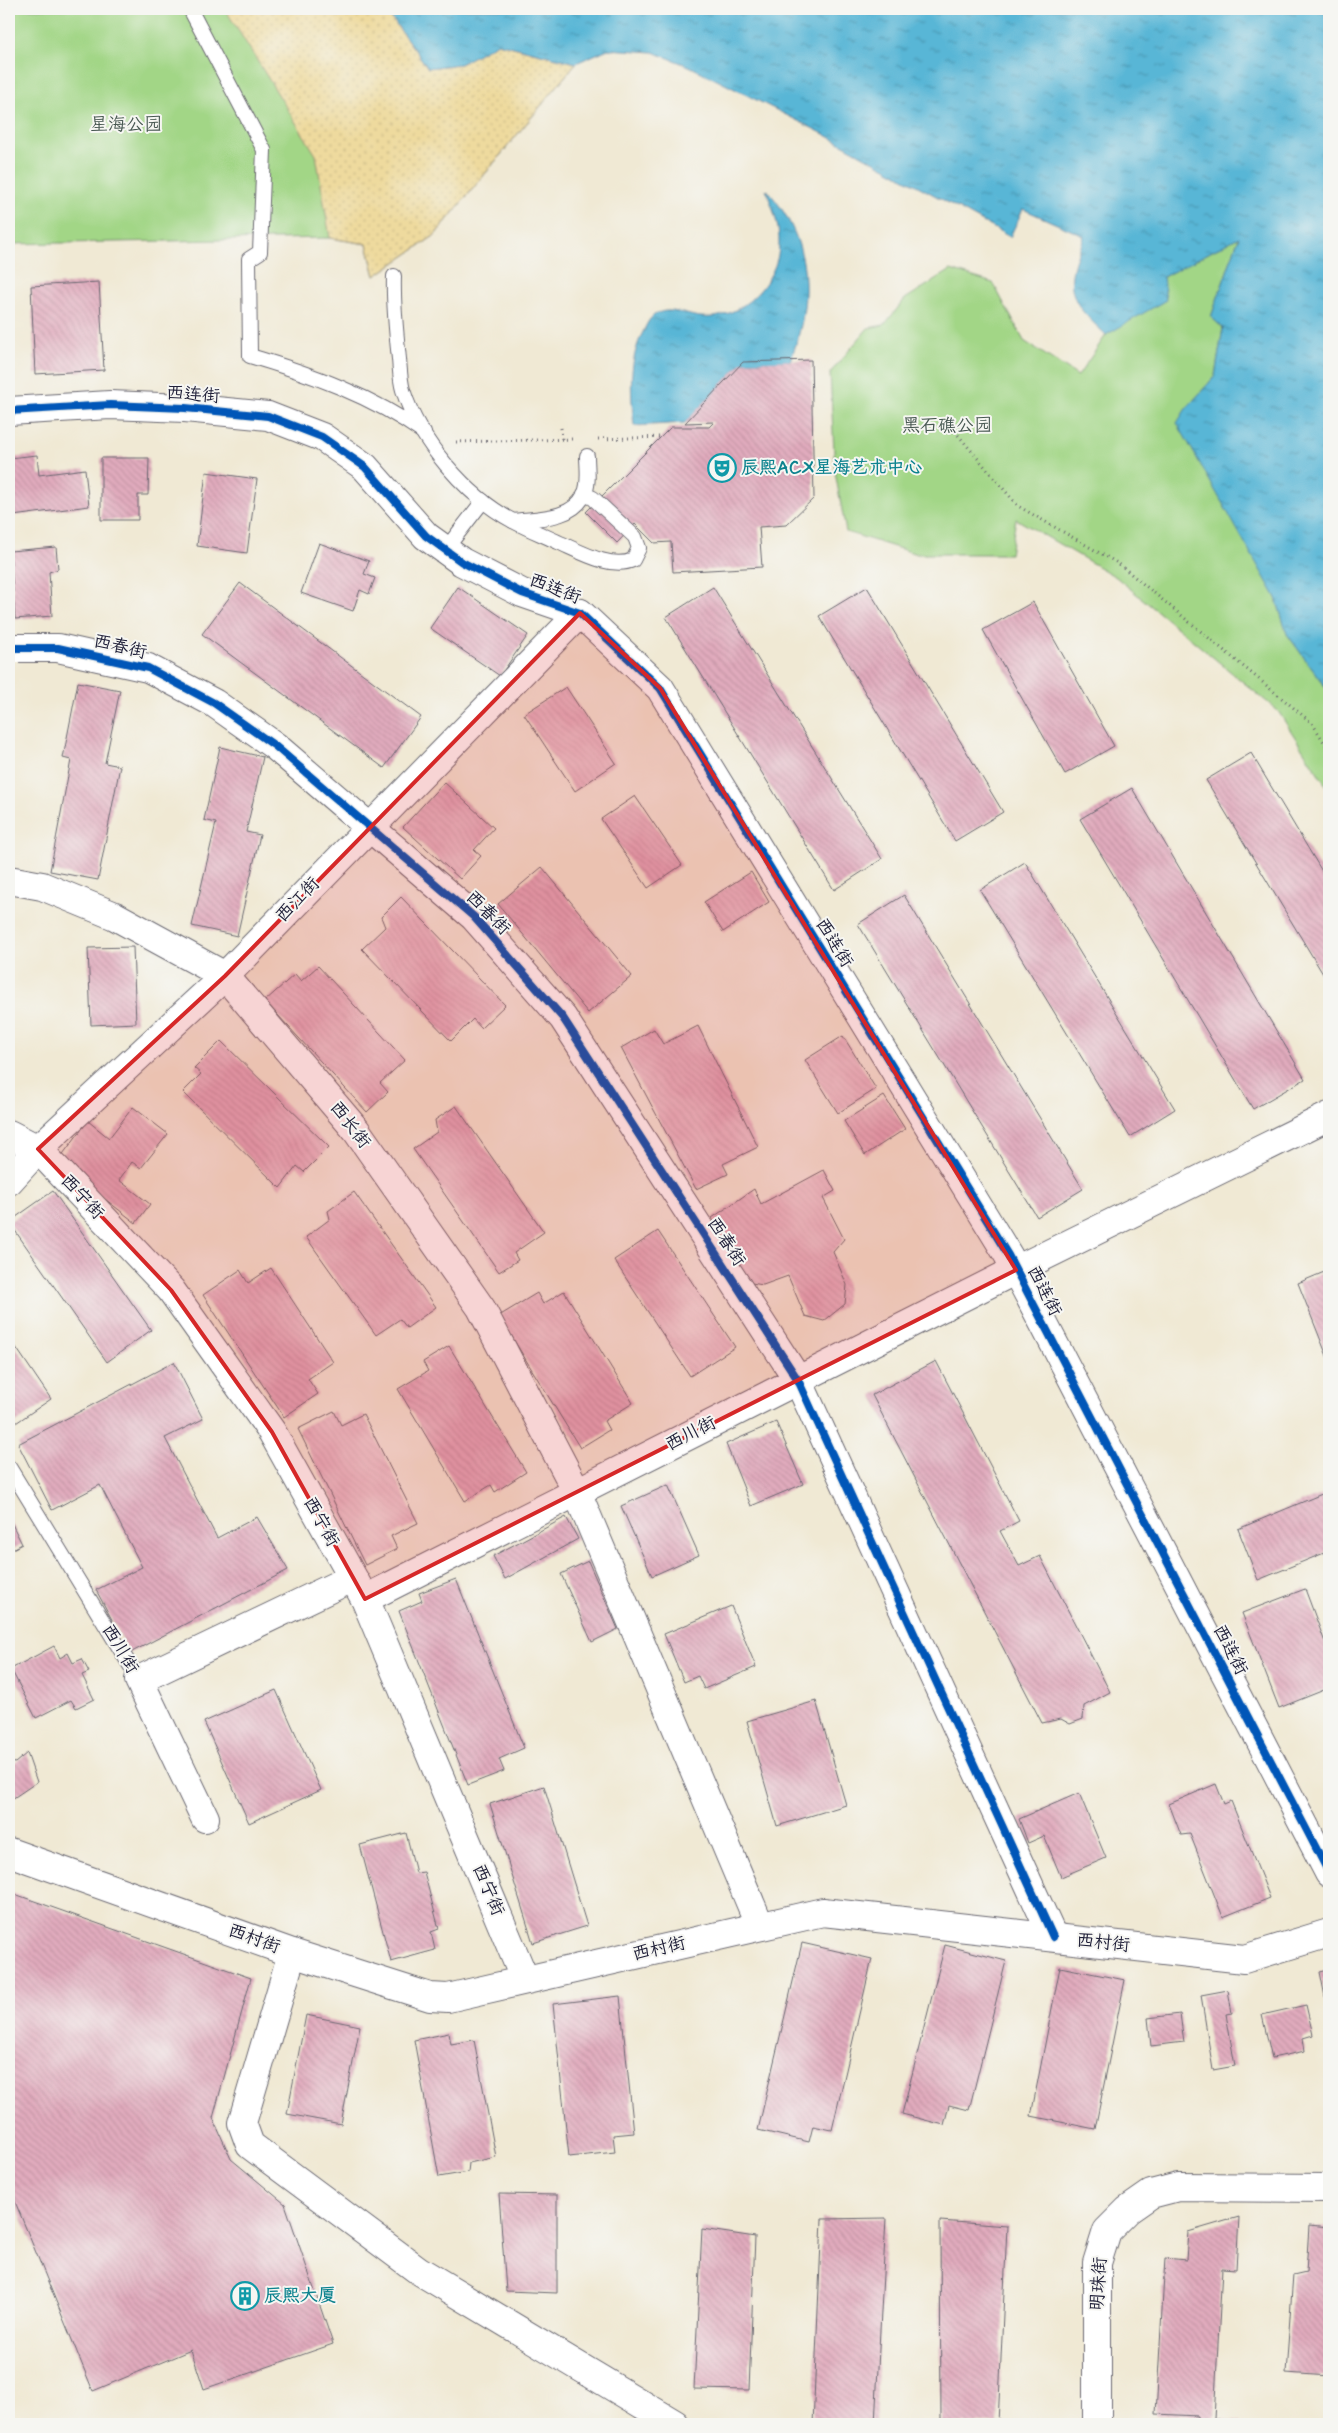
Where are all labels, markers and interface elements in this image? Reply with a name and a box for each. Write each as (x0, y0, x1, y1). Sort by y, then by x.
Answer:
park label: 星海公园 (90, 113, 162, 137)
street label: 西连街 (165, 381, 221, 409)
park label: 黑石礁公园 (902, 414, 992, 438)
theatre icon: 辰熙ACX星海艺术中心 (707, 453, 737, 483)
place label: 辰熙ACX星海艺术中心 (741, 456, 923, 480)
street label: 西连街 (525, 568, 585, 610)
street label: 西春街 (91, 629, 149, 665)
street label: 西江街 (271, 872, 325, 928)
street label: 西春街 (460, 885, 516, 941)
street label: 西连街 (810, 914, 858, 972)
street label: 西长街 (324, 1096, 376, 1154)
street label: 西宁街 (55, 1169, 109, 1225)
street label: 西春街 (701, 1213, 751, 1271)
street label: 西连街 (1021, 1261, 1067, 1321)
street label: 西川街 (661, 1411, 721, 1457)
street label: 西宁街 (297, 1493, 345, 1551)
street label: 西川街 (96, 1620, 144, 1678)
street label: 西连街 (1207, 1620, 1253, 1680)
street label: 西宁街 (466, 1860, 510, 1920)
street label: 西村街 (225, 1918, 283, 1960)
street label: 西村街 (1075, 1928, 1131, 1958)
street label: 西村街 (630, 1931, 688, 1967)
street label: 明珠街 (1085, 2256, 1113, 2312)
building icon: 辰熙大厦 (230, 2281, 260, 2311)
place label: 辰熙大厦 (264, 2284, 336, 2308)

